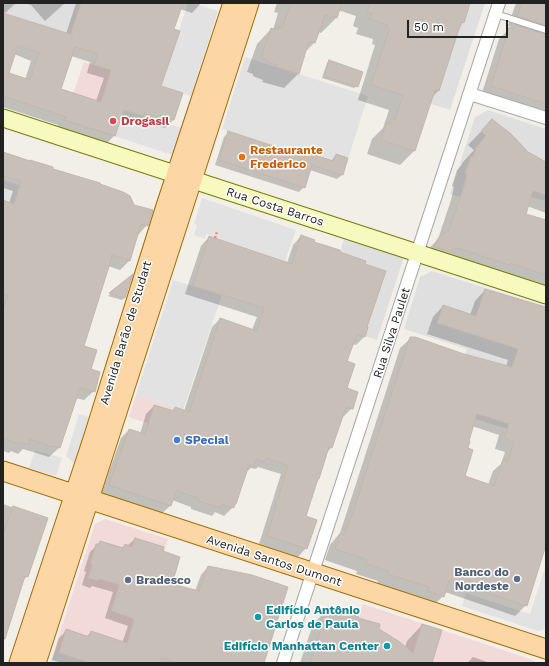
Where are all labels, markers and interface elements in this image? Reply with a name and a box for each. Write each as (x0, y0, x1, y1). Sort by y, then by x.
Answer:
scale bar (409, 12, 510, 38)
text: 50 m (414, 20, 444, 34)
place label: Drogasil (121, 114, 169, 128)
marker: Drogasil (108, 116, 118, 126)
place label: Restaurante Frederico (250, 143, 323, 171)
marker: Restaurante Frederico (237, 152, 247, 162)
street label: Rua Costa Barros (224, 184, 326, 230)
street label: Avenida Barão de Studart (97, 259, 155, 407)
street label: Rua Silva Paulet (371, 286, 413, 380)
place label: SPecial (185, 433, 229, 447)
marker: SPecial (172, 435, 182, 445)
street label: Avenida Santos Dumont (205, 532, 343, 590)
place label: Banco do Nordeste (454, 565, 509, 593)
place label: Bradesco (136, 573, 191, 587)
marker: Banco do Nordeste (512, 574, 522, 584)
marker: Bradesco (123, 575, 133, 585)
place label: Edifício Antônio Carlos de Paula (266, 603, 360, 631)
marker: Edifício Antônio Carlos de Paula (253, 612, 263, 622)
place label: Edifício Manhattan Center (224, 639, 379, 653)
marker: Edifício Manhattan Center (382, 641, 392, 651)

